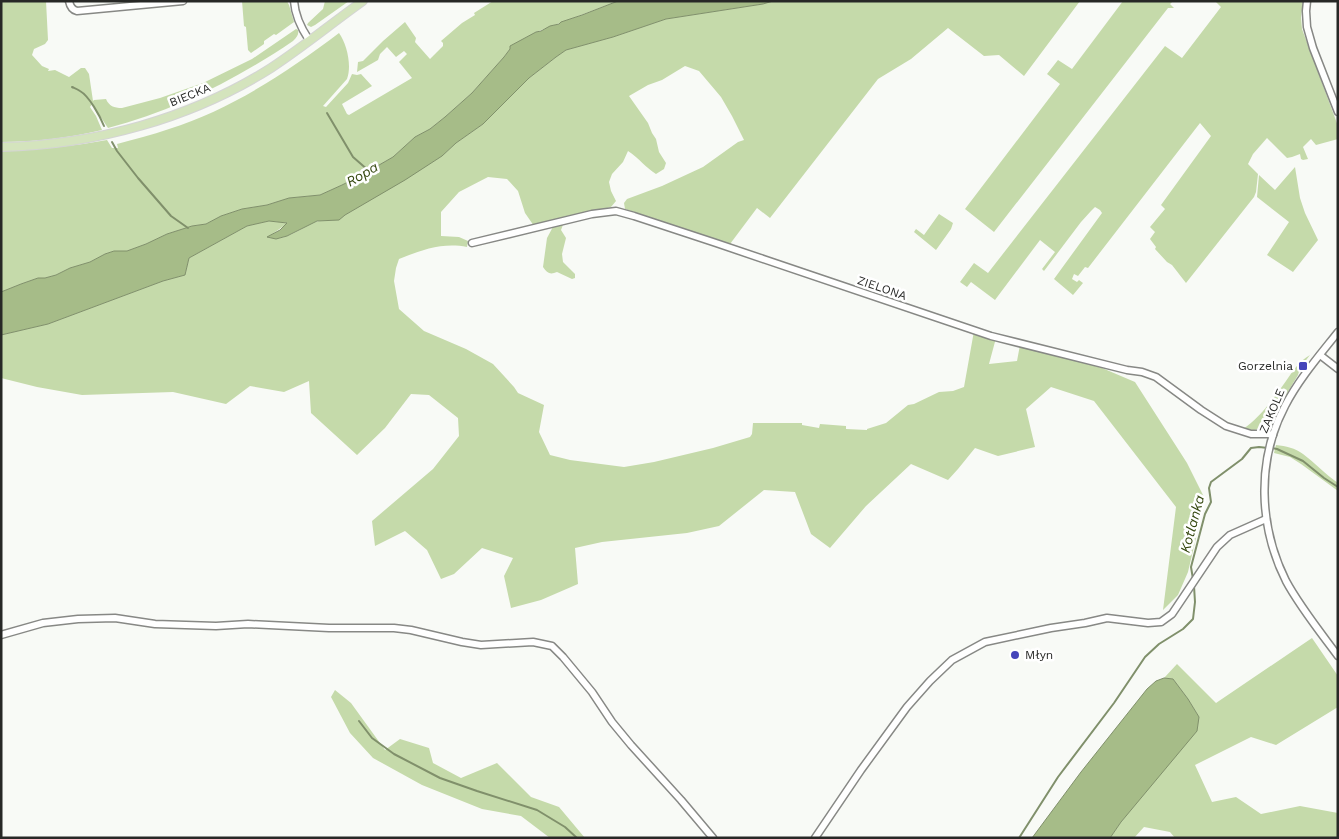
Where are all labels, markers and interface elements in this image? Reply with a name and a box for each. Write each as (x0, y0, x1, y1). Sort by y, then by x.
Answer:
street label: BIECKA (167, 80, 213, 110)
water label: Ropa (343, 158, 381, 189)
street label: ZIELONA (855, 273, 909, 303)
place label: Gorzelnia (1238, 359, 1293, 373)
marker: Gorzelnia (1297, 360, 1309, 372)
street label: ZAKOLE (1256, 386, 1288, 435)
water label: Kotlanka (1177, 493, 1207, 555)
place label: Młyn (1025, 648, 1053, 662)
marker: Młyn (1009, 649, 1021, 661)

